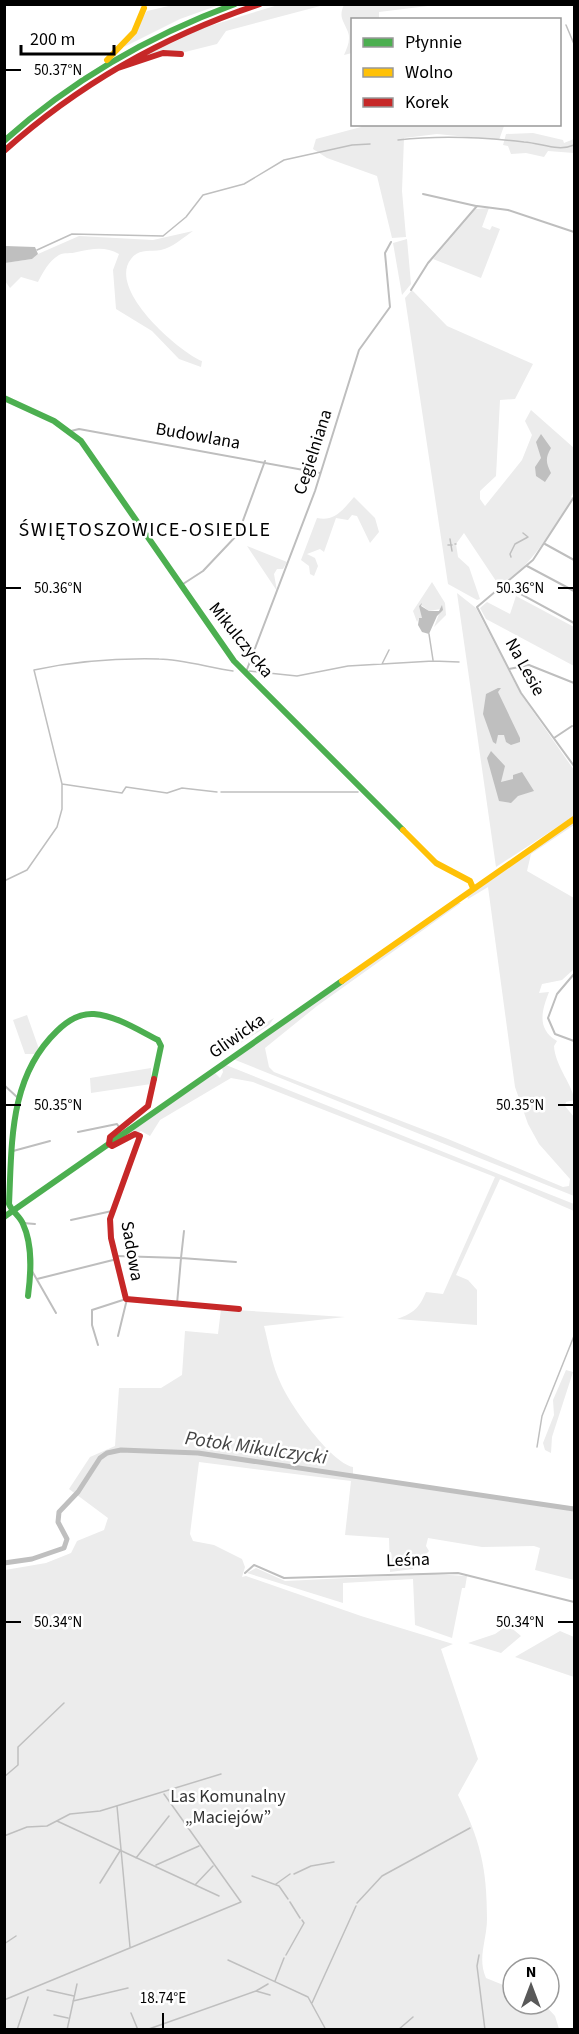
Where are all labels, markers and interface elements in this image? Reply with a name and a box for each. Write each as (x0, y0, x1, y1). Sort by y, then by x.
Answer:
scale bar (21, 18, 114, 56)
legend (351, 18, 561, 126)
text: 200 m (30, 27, 75, 52)
text: Płynnie (405, 30, 462, 55)
text: 50.37°N (34, 60, 82, 81)
text: Wolno (405, 60, 453, 85)
text: Korek (405, 90, 449, 115)
street label: Cegielniana (287, 406, 339, 498)
street label: Budowlana (154, 416, 242, 456)
district label: ŚWIĘTOSZOWICE-OSIEDLE (19, 516, 271, 544)
text: 50.36°N (34, 578, 82, 599)
text: 50.36°N (496, 578, 544, 599)
street label: Mikulczycka (203, 597, 279, 683)
street label: Na Lesie (499, 634, 551, 701)
street label: Gliwicka (204, 1008, 270, 1064)
text: 50.35°N (34, 1095, 82, 1116)
text: 50.35°N (496, 1095, 544, 1116)
street label: Sadowa (114, 1219, 150, 1283)
water label: Potok Mikulczycki (183, 1424, 329, 1472)
street label: Leśna (386, 1547, 430, 1573)
text: 50.34°N (34, 1612, 82, 1633)
text: 50.34°N (496, 1612, 544, 1633)
park label: Las Komunalny „Maciejów” (170, 1784, 286, 1830)
north arrow (501, 1956, 561, 2016)
text: N (526, 1961, 536, 1983)
text: 18.74°E (140, 1988, 186, 2009)

